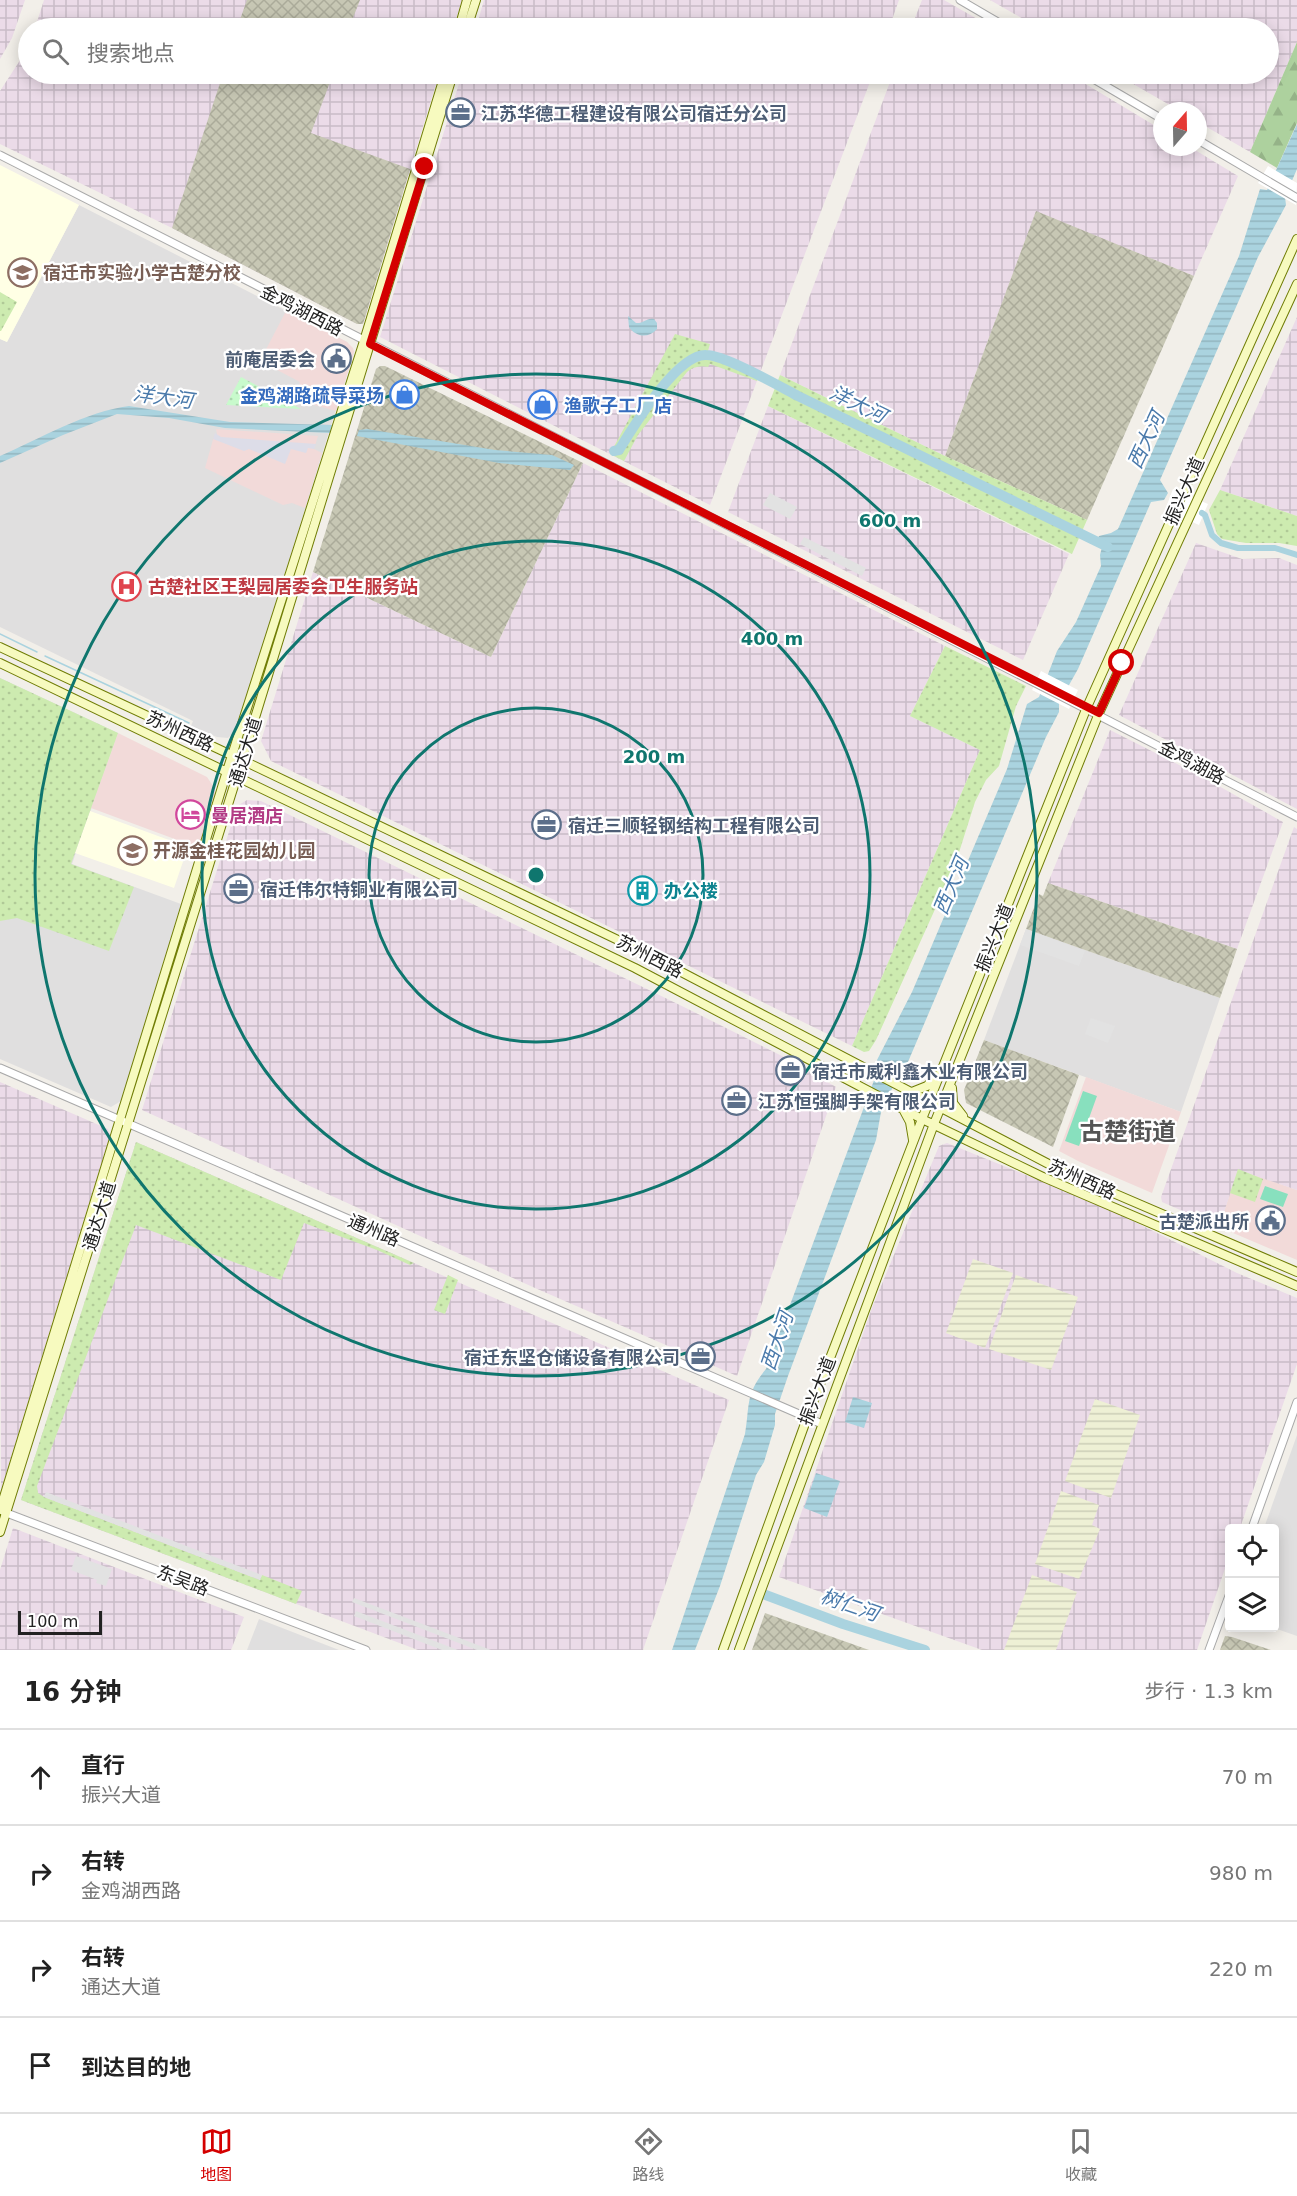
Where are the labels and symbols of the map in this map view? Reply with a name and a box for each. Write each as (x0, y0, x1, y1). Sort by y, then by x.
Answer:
office icon: 江苏华德工程建设有限公司宿迁分公司 (444, 97, 476, 129)
north arrow (1153, 102, 1207, 156)
place label: 江苏华德工程建设有限公司宿迁分公司 (481, 103, 787, 124)
route end (411, 153, 437, 179)
school or university icon: 宿迁市实验小学古楚分校 (6, 256, 38, 288)
place label: 宿迁市实验小学古楚分校 (43, 262, 241, 283)
street label: 金鸡湖西路 (257, 280, 347, 340)
public building icon: 前庵居委会 (320, 343, 352, 375)
place label: 前庵居委会 (225, 349, 315, 370)
shop icon: 金鸡湖路疏导菜场 (389, 379, 421, 411)
water label: 洋大河 (826, 380, 894, 430)
water label: 洋大河 (132, 381, 198, 414)
place label: 金鸡湖路疏导菜场 (240, 385, 384, 406)
shop icon: 渔歌子工厂店 (527, 389, 559, 421)
place label: 渔歌子工厂店 (564, 395, 672, 416)
water label: 西大河 (1122, 404, 1171, 472)
street label: 振兴大道 (1160, 454, 1208, 528)
text: 600 m (859, 510, 921, 531)
hospital icon: 古楚社区王梨园居委会卫生服务站 (111, 570, 143, 602)
place label: 古楚社区王梨园居委会卫生服务站 (148, 576, 418, 597)
text: 400 m (741, 628, 803, 649)
route start (1108, 649, 1134, 675)
street label: 苏州西路 (143, 706, 217, 756)
street label: 通达大道 (224, 715, 266, 789)
street label: 金鸡湖路 (1155, 736, 1229, 788)
text: 200 m (623, 746, 685, 767)
hotel icon: 曼居酒店 (174, 799, 206, 831)
place label: 曼居酒店 (211, 805, 283, 826)
office icon: 宿迁三顺轻钢结构工程有限公司 (531, 809, 563, 841)
place label: 宿迁三顺轻钢结构工程有限公司 (568, 815, 820, 836)
school or university icon: 开源金桂花园幼儿园 (116, 834, 148, 866)
place label: 开源金桂花园幼儿园 (153, 840, 315, 861)
water label: 西大河 (928, 850, 975, 918)
centre of rings (526, 865, 546, 885)
office icon: 宿迁伟尔特铜业有限公司 (223, 873, 255, 905)
building icon: 办公楼 (627, 874, 659, 906)
place label: 宿迁伟尔特铜业有限公司 (260, 879, 458, 900)
place label: 办公楼 (664, 880, 718, 901)
street label: 振兴大道 (971, 901, 1017, 975)
street label: 苏州西路 (613, 930, 687, 982)
office icon: 宿迁市威利鑫木业有限公司 (775, 1055, 807, 1087)
place label: 宿迁市威利鑫木业有限公司 (812, 1061, 1028, 1082)
office icon: 江苏恒强脚手架有限公司 (721, 1085, 753, 1117)
place label: 江苏恒强脚手架有限公司 (758, 1091, 956, 1112)
district label: 古楚街道 (1080, 1118, 1176, 1146)
street label: 苏州西路 (1045, 1155, 1119, 1203)
street label: 通达大道 (78, 1179, 120, 1253)
public building icon: 古楚派出所 (1254, 1205, 1286, 1237)
street label: 通州路 (345, 1210, 403, 1250)
place label: 古楚派出所 (1159, 1211, 1249, 1232)
water label: 西大河 (756, 1305, 799, 1373)
office icon: 宿迁东坚仓储设备有限公司 (685, 1341, 717, 1373)
place label: 宿迁东坚仓储设备有限公司 (464, 1347, 680, 1368)
street label: 振兴大道 (794, 1354, 840, 1428)
street label: 东吴路 (154, 1561, 212, 1599)
water label: 树仁河 (818, 1584, 886, 1627)
scale bar (18, 1608, 102, 1636)

